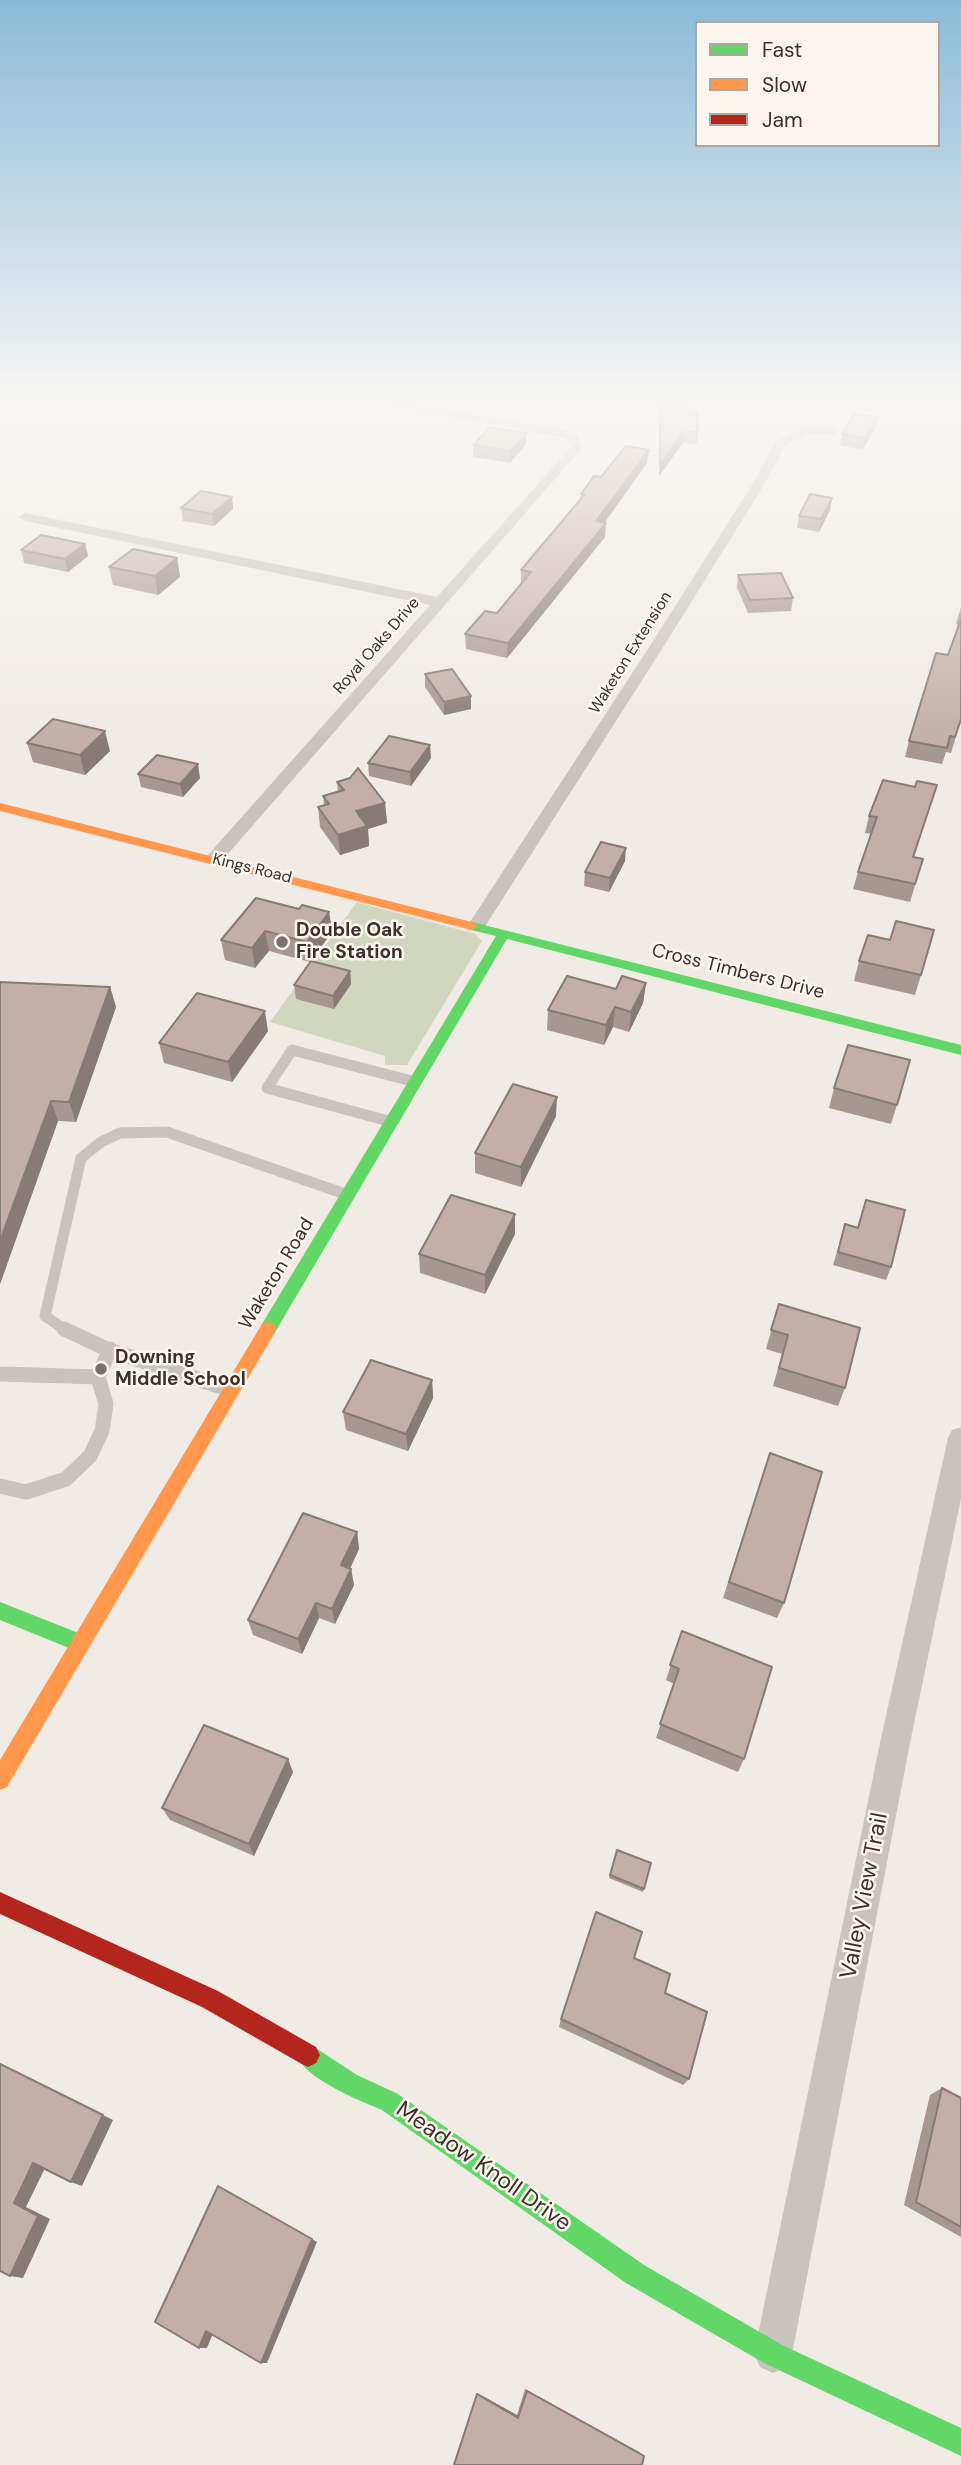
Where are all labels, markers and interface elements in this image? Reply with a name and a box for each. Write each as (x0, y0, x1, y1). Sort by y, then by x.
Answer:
legend (695, 21, 940, 147)
text: Fast (762, 36, 802, 64)
text: Slow (762, 71, 807, 99)
text: Jam (762, 106, 803, 134)
street label: Waketon Extension (586, 588, 676, 718)
street label: Royal Oaks Drive (330, 594, 424, 698)
street label: Kings Road (210, 850, 294, 888)
place label: Double Oak Fire Station (296, 920, 403, 964)
marker: Double Oak Fire Station (274, 934, 290, 950)
street label: Cross Timbers Drive (649, 940, 827, 1004)
street label: Waketon Road (235, 1214, 319, 1334)
place label: Downing Middle School (115, 1347, 246, 1391)
marker: Downing Middle School (93, 1361, 109, 1377)
street label: Valley View Trail (835, 1811, 895, 1981)
street label: Meadow Knoll Drive (390, 2096, 576, 2238)

